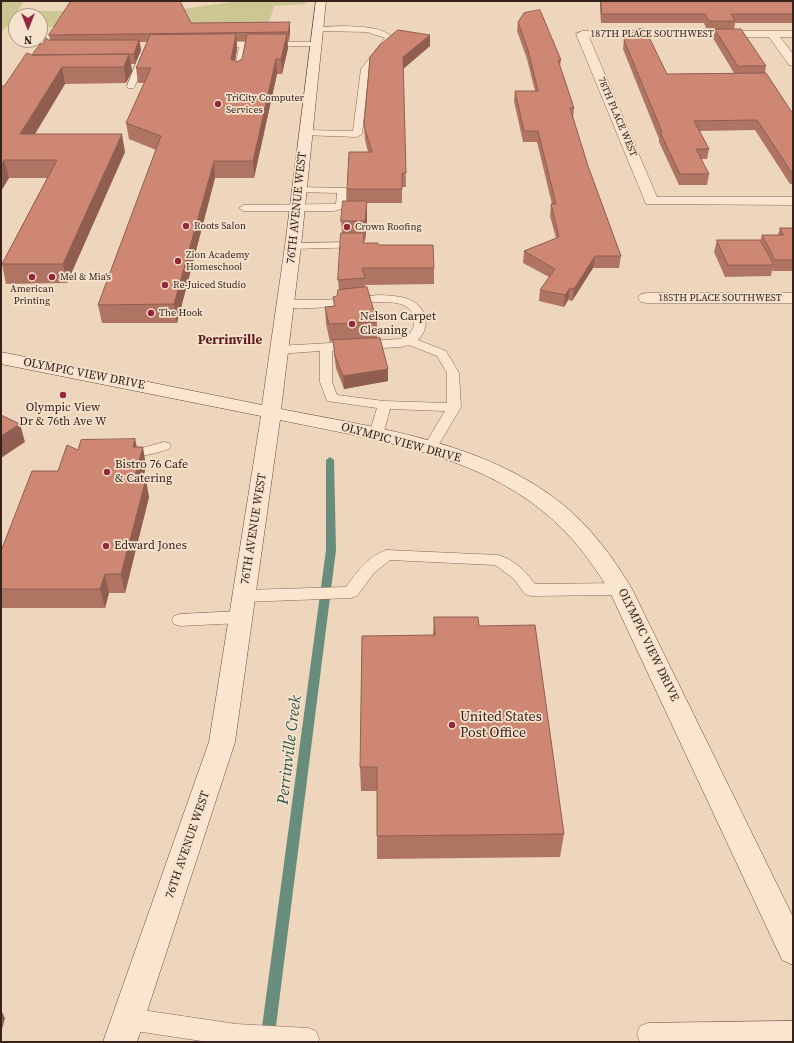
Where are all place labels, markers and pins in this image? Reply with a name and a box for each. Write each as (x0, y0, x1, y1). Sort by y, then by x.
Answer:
place label: TriCity Computer Services (226, 92, 304, 116)
marker: TriCity Computer Services (213, 99, 223, 109)
place label: Roots Salon (194, 220, 246, 232)
marker: Roots Salon (181, 221, 191, 231)
place label: Crown Roofing (355, 221, 422, 233)
marker: Crown Roofing (342, 222, 352, 232)
place label: Zion Academy Homeschool (186, 249, 249, 272)
marker: Zion Academy Homeschool (173, 256, 183, 266)
place label: Mel & Mia's (60, 271, 111, 283)
marker: American Printing (27, 272, 37, 282)
marker: Mel & Mia's (47, 272, 57, 282)
place label: Re-Juiced Studio (173, 279, 246, 291)
marker: Re-Juiced Studio (160, 280, 170, 290)
place label: American Printing (10, 283, 54, 306)
place label: The Hook (159, 307, 203, 319)
marker: The Hook (146, 308, 156, 318)
place label: Nelson Carpet Cleaning (360, 310, 436, 338)
marker: Nelson Carpet Cleaning (347, 319, 357, 329)
marker: Olympic View Dr & 76th Ave W (58, 390, 68, 400)
place label: Olympic View Dr & 76th Ave W (19, 401, 107, 429)
place label: Bistro 76 Cafe & Catering (115, 458, 188, 486)
marker: Bistro 76 Cafe & Catering (102, 467, 112, 477)
place label: Edward Jones (114, 539, 187, 553)
marker: Edward Jones (101, 541, 111, 551)
place label: United States Post Office (460, 709, 542, 742)
marker: United States Post Office (447, 720, 457, 730)

